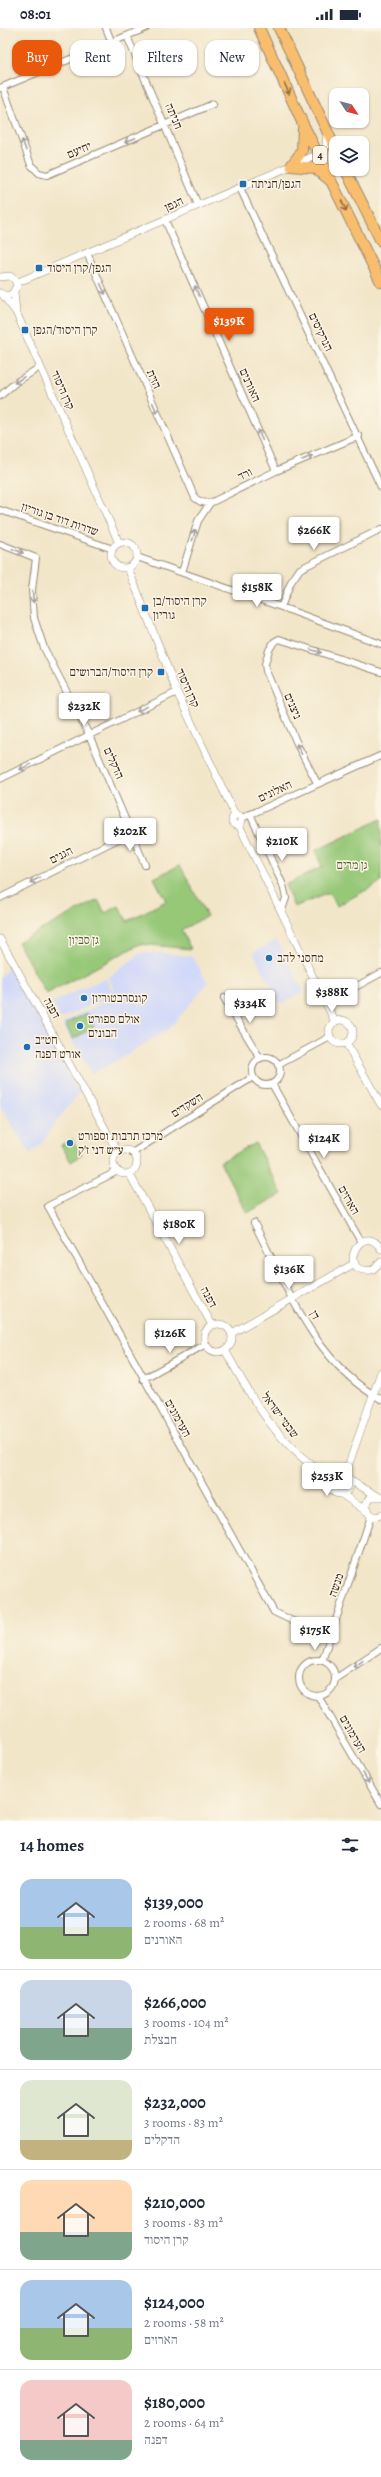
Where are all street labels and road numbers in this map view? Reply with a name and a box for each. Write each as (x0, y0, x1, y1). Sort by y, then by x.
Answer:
street label: חניתה (161, 100, 187, 132)
street label: יחיעם (64, 138, 94, 162)
road number: 4 (313, 146, 327, 164)
street label: הגפן (162, 193, 186, 215)
street label: הנרקיסים (305, 310, 337, 354)
street label: האורנים (235, 366, 265, 404)
street label: הזית (143, 367, 165, 391)
street label: קרן היסוד (47, 368, 79, 412)
street label: ורד (235, 464, 255, 484)
street label: שדרות דוד בן גוריון (19, 498, 101, 540)
street label: קרן היסוד (172, 666, 204, 710)
street label: ניצנים (280, 691, 306, 721)
street label: הדקלים (100, 745, 128, 781)
street label: האלונים (256, 776, 294, 806)
street label: הגנים (47, 842, 75, 868)
street label: דפנה (40, 995, 64, 1021)
street label: השקדים (168, 1089, 206, 1121)
street label: הארזים (334, 1183, 364, 1217)
street label: דפנה (197, 1284, 221, 1310)
street label: דן (306, 1308, 324, 1322)
street label: שבטי ישראל (257, 1389, 303, 1441)
street label: הערמונים (161, 1396, 195, 1440)
street label: מנשה (325, 1571, 347, 1599)
street label: הערמונים (336, 1712, 370, 1756)

